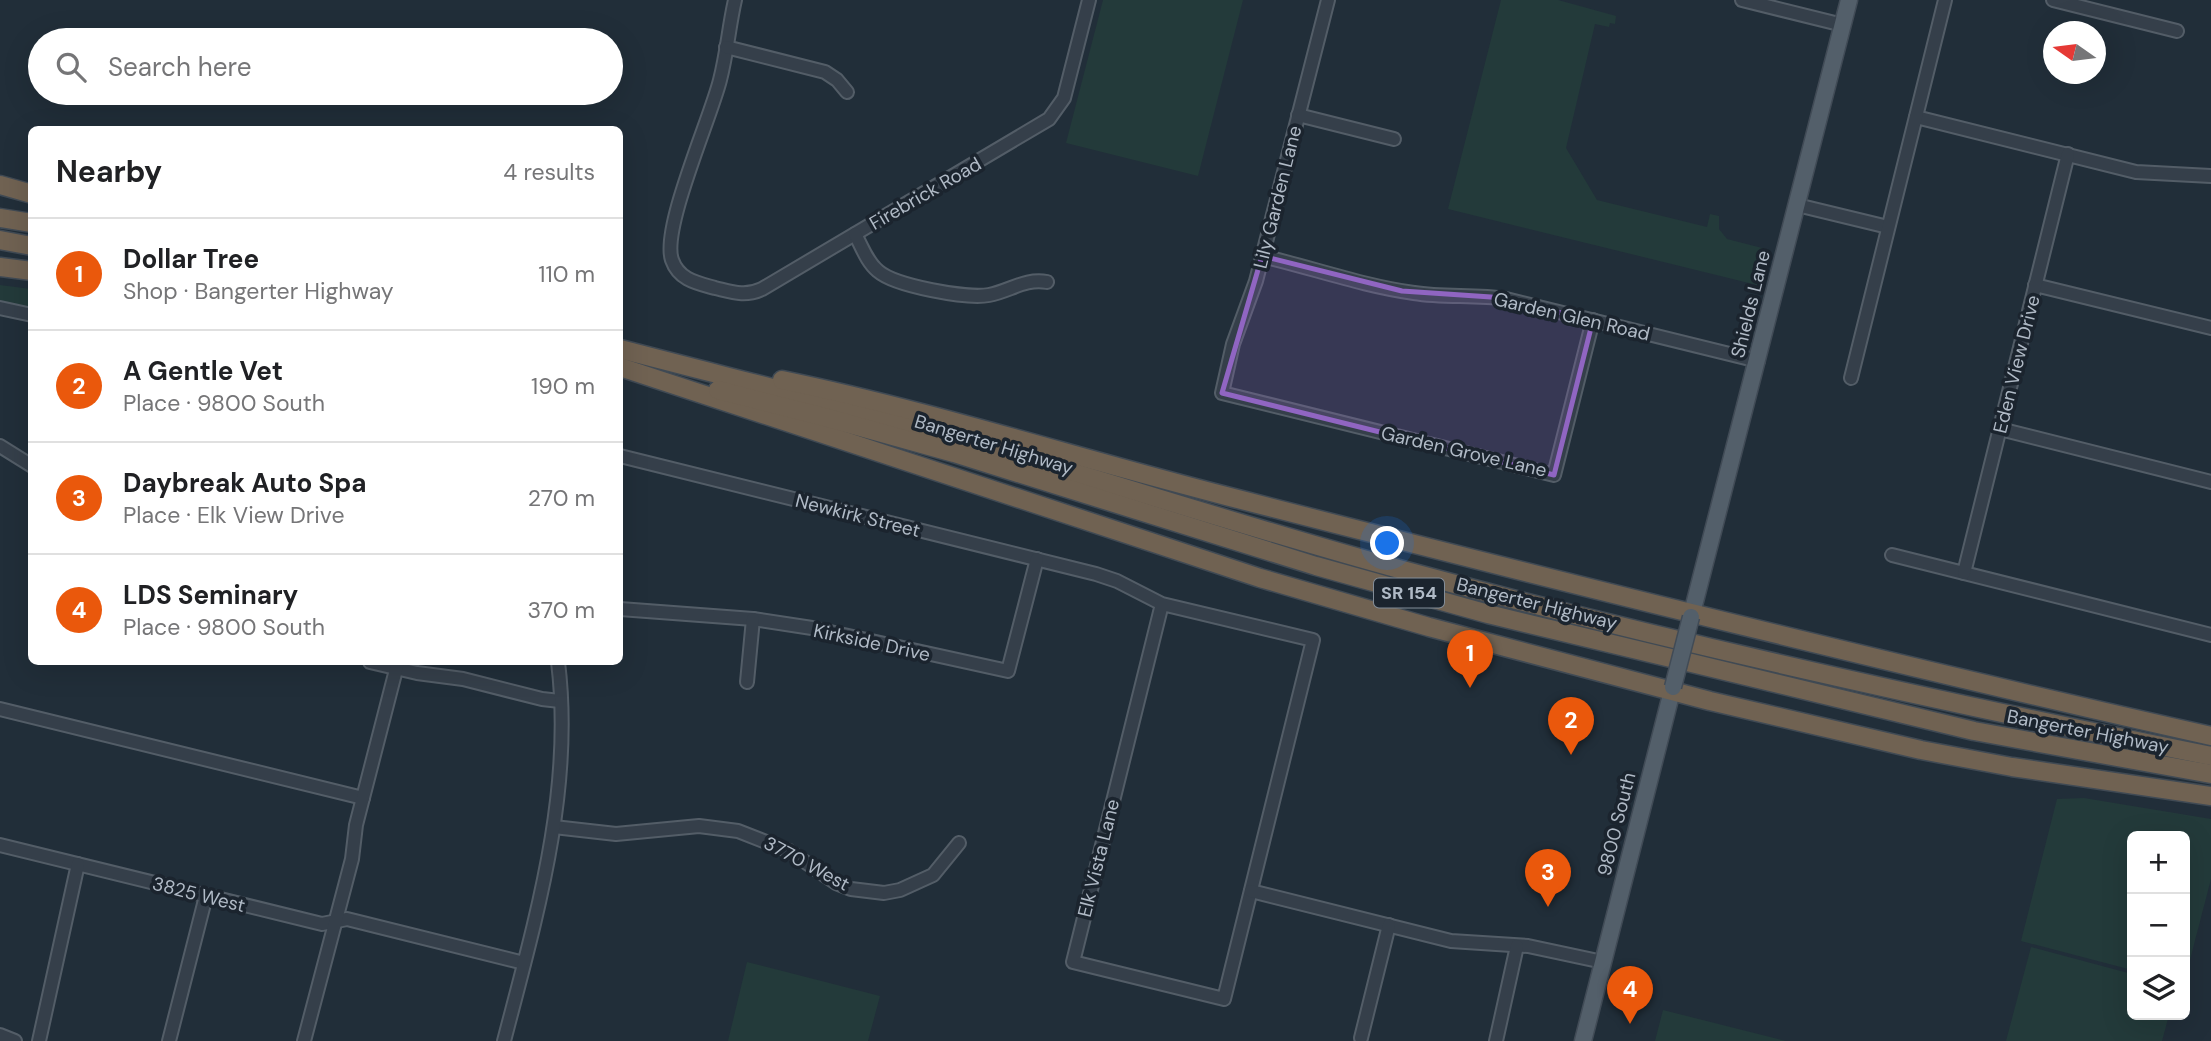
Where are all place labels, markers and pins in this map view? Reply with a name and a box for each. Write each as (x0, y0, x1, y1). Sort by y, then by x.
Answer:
pin: 1 (1447, 630, 1493, 688)
pin: 2 (1548, 697, 1594, 755)
pin: 3 (1525, 849, 1571, 907)
pin: 4 (1607, 966, 1653, 1024)

